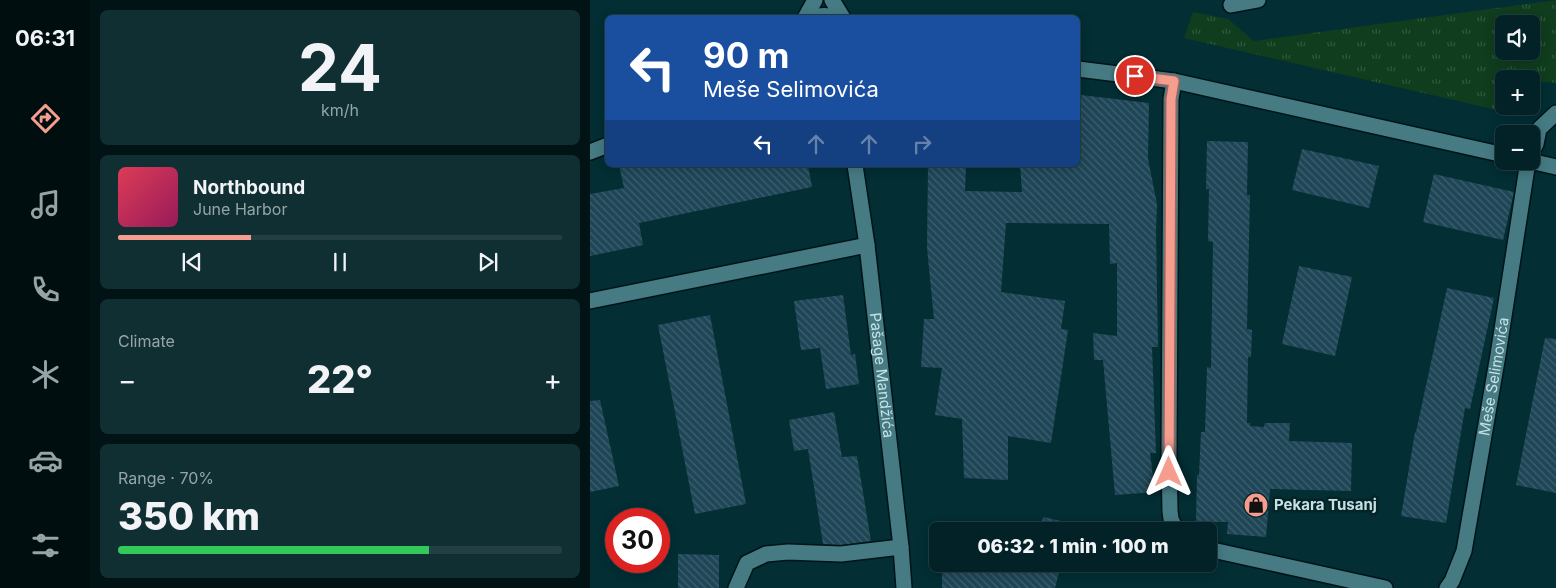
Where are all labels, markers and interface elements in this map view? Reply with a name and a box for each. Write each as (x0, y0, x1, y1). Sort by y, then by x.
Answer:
map controls (1495, 15, 1540, 170)
button: sound (1495, 15, 1540, 60)
text: 06:31 (15, 25, 75, 51)
text: 24 (298, 28, 382, 107)
text: 90 m (703, 34, 790, 76)
icon: left (620, 35, 685, 100)
pin (1114, 55, 1156, 97)
icon: arrive (1121, 62, 1149, 90)
button: + (1495, 70, 1540, 115)
text: Meše Selimovića (703, 76, 879, 102)
text: km/h (321, 100, 359, 120)
icon: directions (28, 101, 63, 136)
button: − (1495, 125, 1540, 170)
icon: left (749, 130, 777, 158)
icon: ahead (802, 130, 830, 158)
icon: ahead (855, 130, 883, 158)
icon: right (908, 130, 936, 158)
text: Northbound (193, 176, 305, 199)
icon: music (28, 187, 63, 222)
text: June Harbor (193, 199, 287, 219)
icon: previous (178, 248, 206, 276)
icon: pause (326, 248, 354, 276)
icon: next (474, 248, 502, 276)
icon: phone (28, 272, 63, 307)
street label: Pašage Mandžića (866, 312, 899, 439)
street label: Meše Selimovića (1474, 316, 1513, 437)
text: Climate (118, 331, 175, 351)
text: 22° (307, 356, 373, 402)
icon: climate (28, 357, 63, 392)
text: − (118, 363, 137, 397)
text: + (543, 363, 562, 397)
icon: car (28, 443, 63, 478)
position arrow (1142, 445, 1194, 497)
text: Range · 70% (118, 468, 214, 488)
shop icon: Pekara Tusanj (1243, 492, 1269, 518)
text: 350 km (118, 493, 260, 539)
place label: Pekara Tusanj (1274, 495, 1377, 514)
speed limit sign: 30 (605, 508, 670, 573)
icon: filters (28, 528, 63, 563)
text: 06:32 · 1 min · 100 m (977, 535, 1169, 558)

